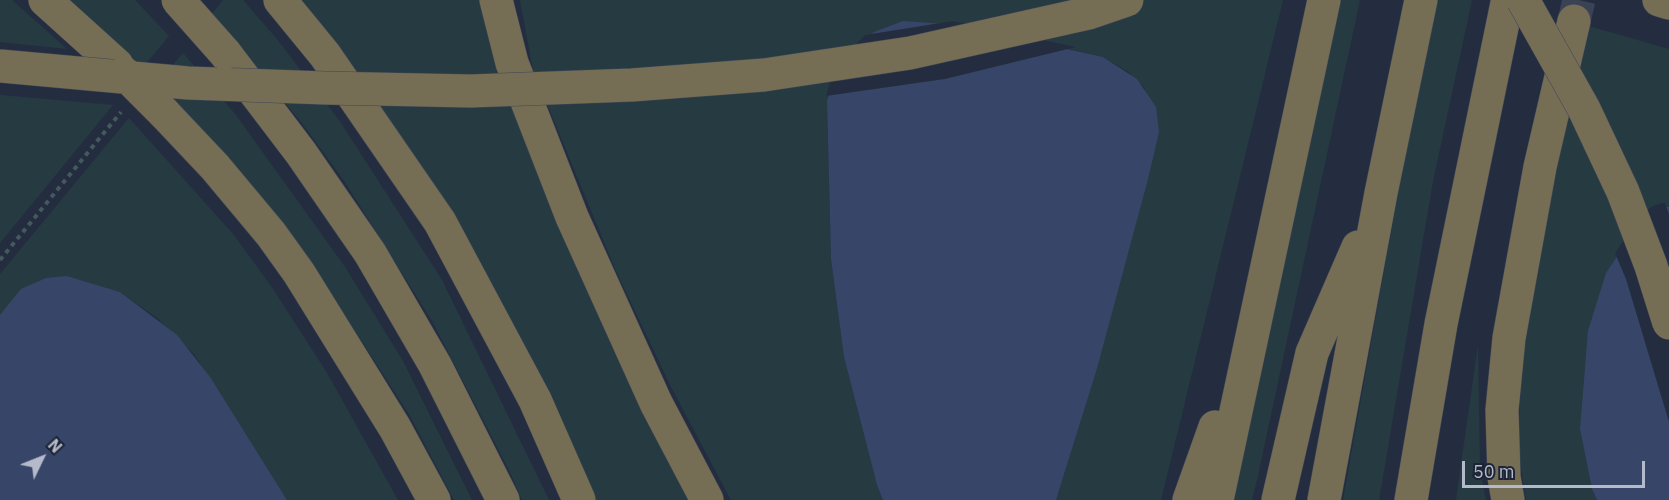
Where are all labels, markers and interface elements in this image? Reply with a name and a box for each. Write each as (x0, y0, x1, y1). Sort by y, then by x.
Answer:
north arrow (12, 428, 72, 488)
text: N (44, 435, 66, 457)
scale bar (1465, 449, 1648, 487)
text: 50 m (1473, 460, 1515, 483)

